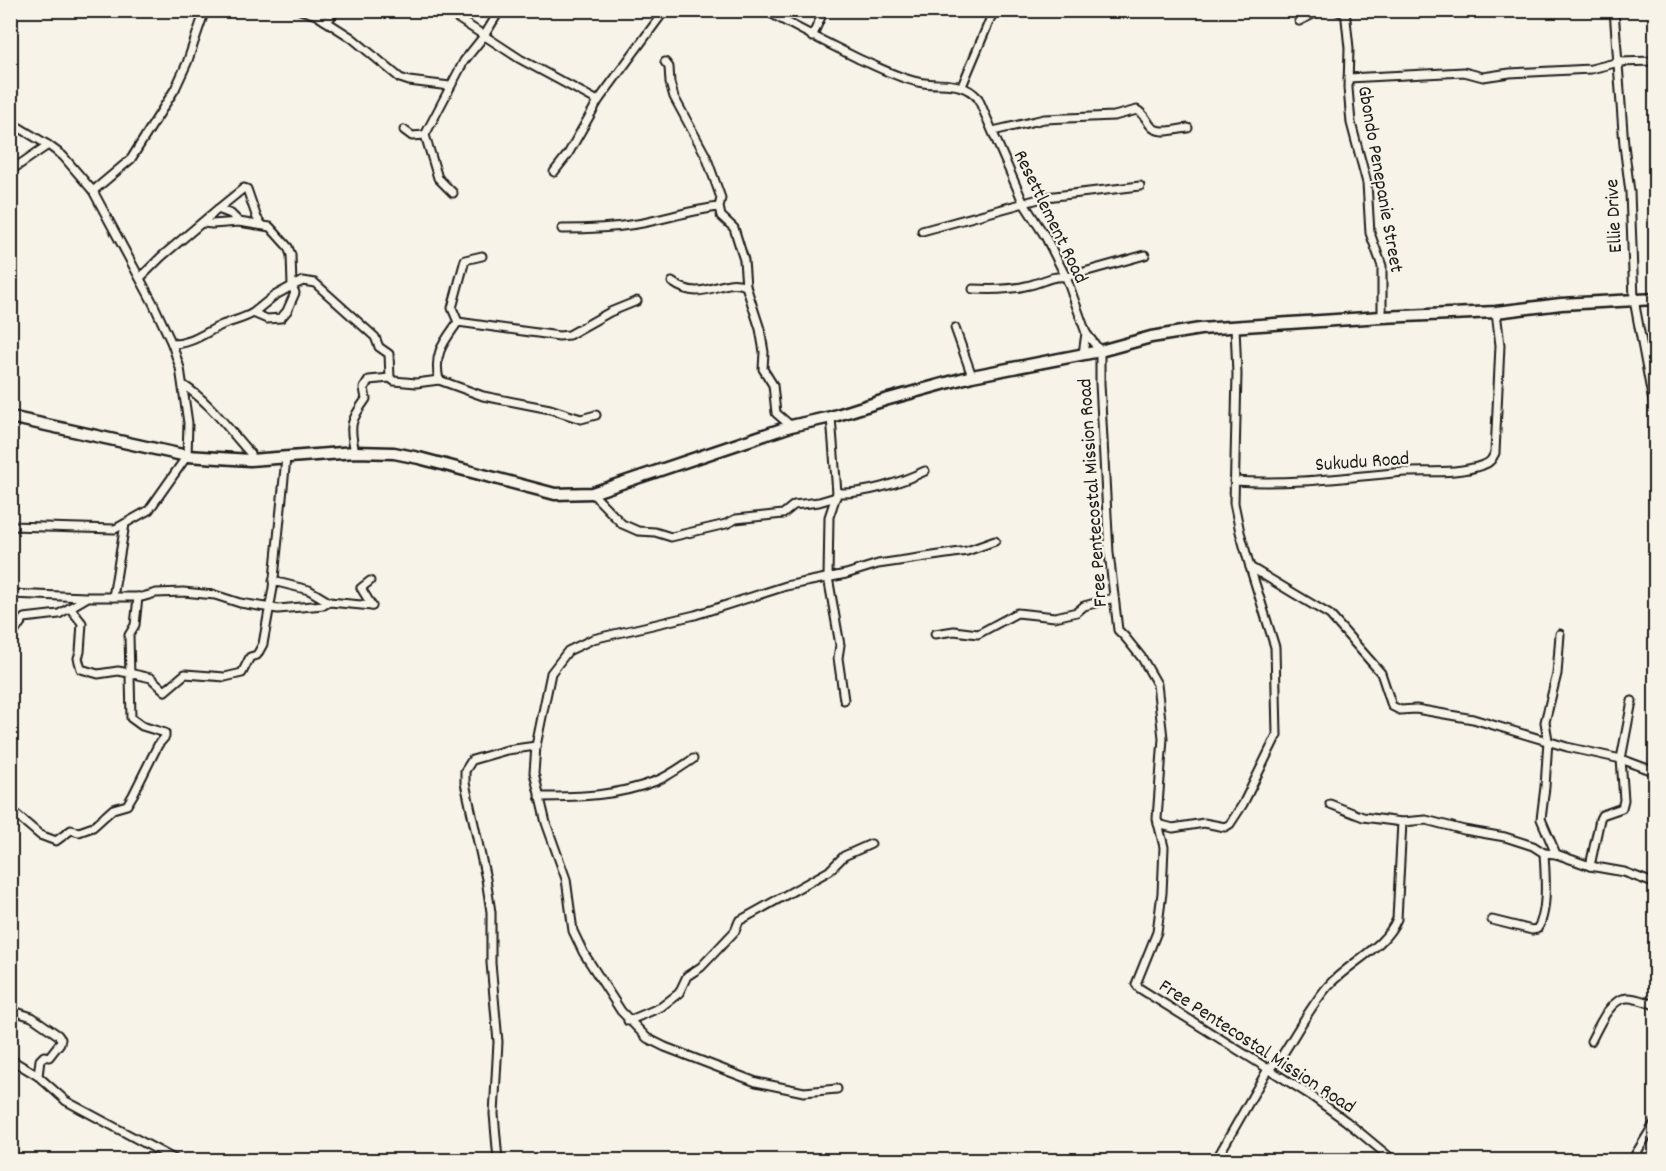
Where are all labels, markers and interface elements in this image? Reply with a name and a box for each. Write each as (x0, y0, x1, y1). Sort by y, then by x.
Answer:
street label: Gbondo Penepanie Street (1349, 84, 1409, 275)
street label: Resettlement Road (1005, 146, 1094, 289)
street label: Ellie Drive (1599, 178, 1631, 254)
street label: Free Pentecostal Mission Road (1072, 377, 1116, 608)
street label: Sukudu Road (1314, 446, 1410, 480)
street label: Free Pentecostal Mission Road (1153, 973, 1360, 1122)

